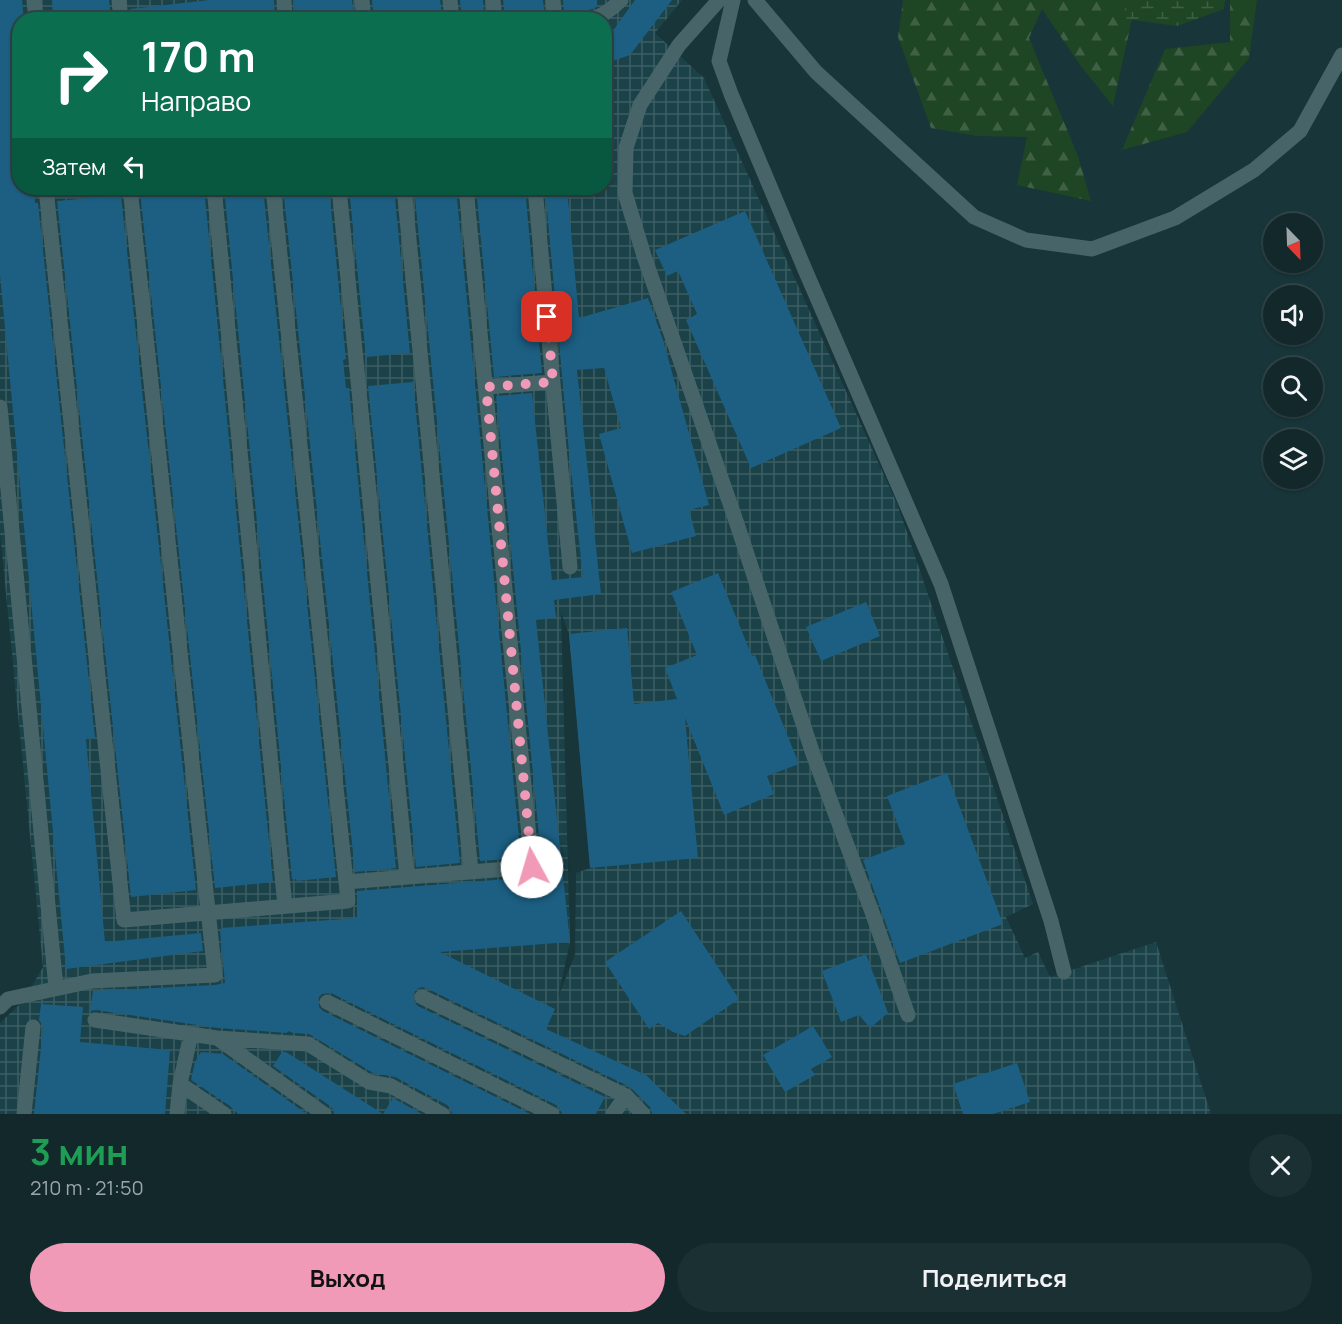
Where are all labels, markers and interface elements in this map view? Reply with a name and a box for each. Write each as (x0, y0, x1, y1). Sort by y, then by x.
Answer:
text: 170 m (141, 27, 256, 85)
icon: right (42, 36, 120, 114)
text: Направо (141, 82, 251, 119)
icon: left (118, 150, 151, 183)
text: Затем (42, 152, 106, 182)
north arrow (1263, 213, 1323, 273)
map controls (1263, 213, 1323, 489)
button: sound (1263, 285, 1323, 345)
pin (521, 291, 572, 342)
icon: arrive (530, 300, 563, 333)
button: search (1263, 357, 1323, 417)
button: layers (1263, 429, 1323, 489)
position arrow (500, 835, 564, 899)
text: 3 мин (30, 1127, 129, 1176)
button: close (1249, 1134, 1312, 1197)
text: 210 m · 21:50 (30, 1174, 144, 1201)
button: Выход (30, 1243, 665, 1312)
button: Поделиться (677, 1243, 1312, 1312)

